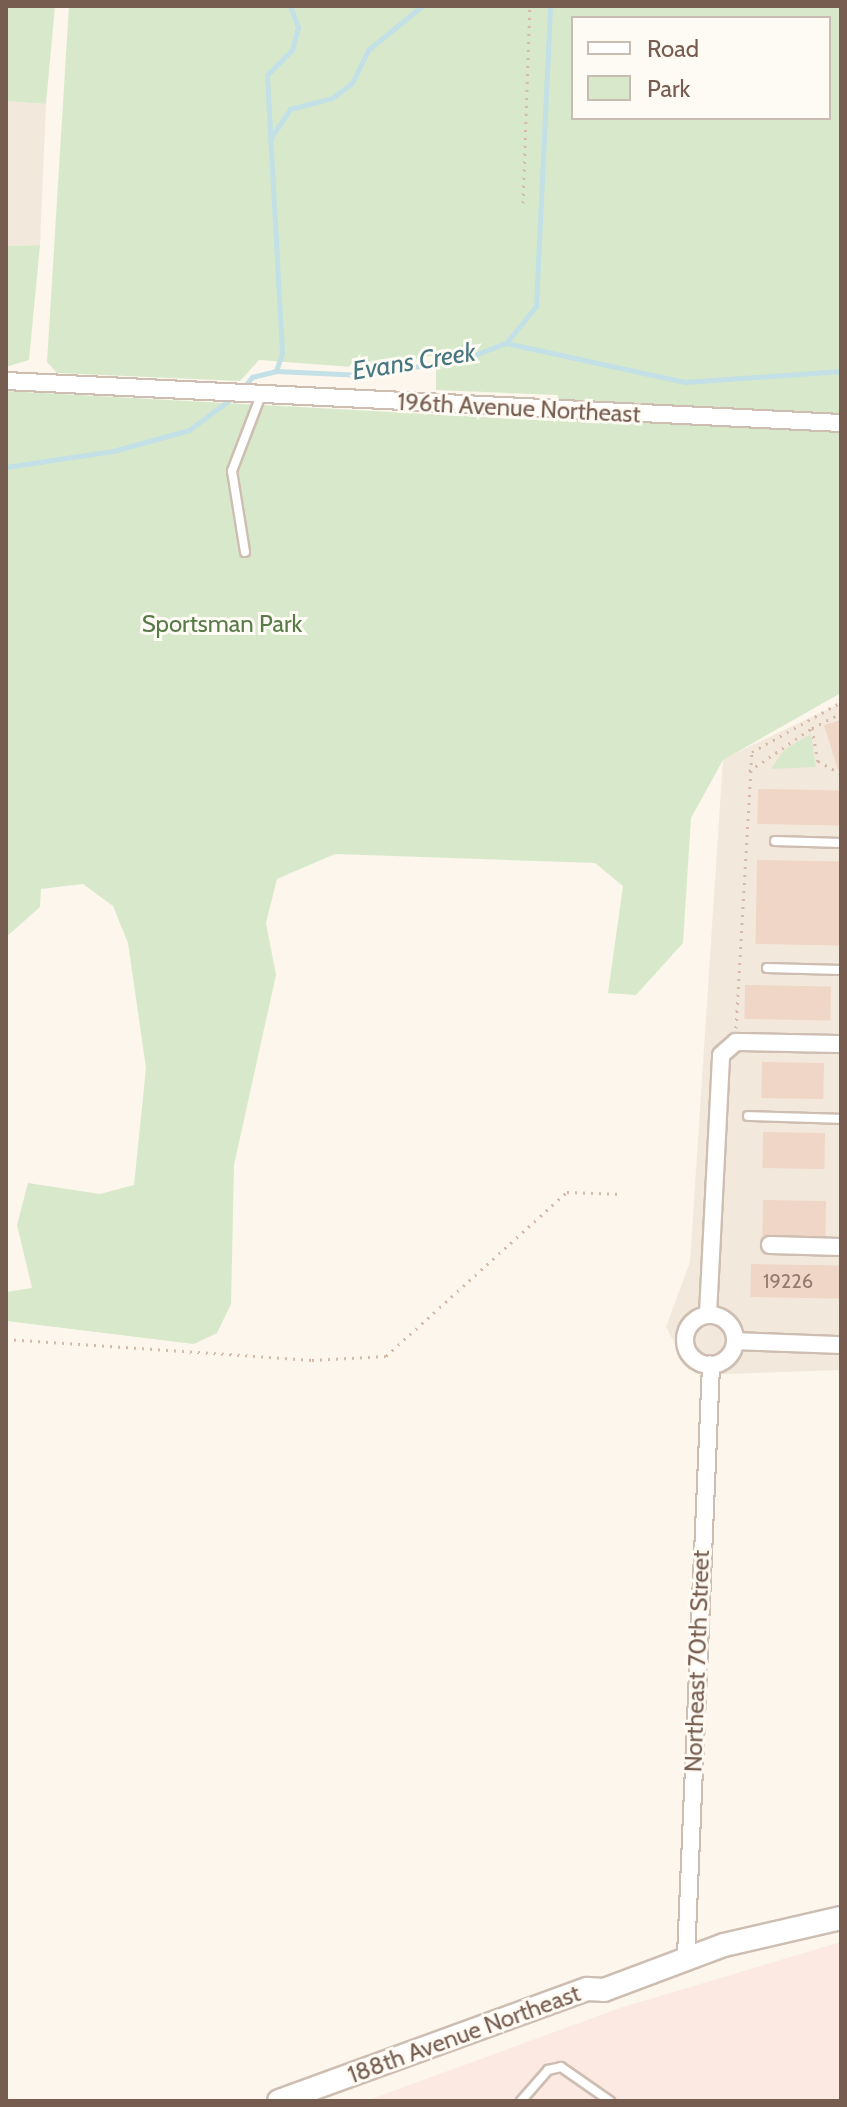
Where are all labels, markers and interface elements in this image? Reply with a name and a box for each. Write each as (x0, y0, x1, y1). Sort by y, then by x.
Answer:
legend (571, 16, 831, 120)
text: Road (647, 34, 699, 63)
text: Park (647, 74, 690, 103)
water label: Evans Creek (350, 337, 478, 387)
street label: 196th Avenue Northeast (397, 387, 641, 429)
park label: Sportsman Park (142, 610, 302, 638)
house number: 19226 (763, 1269, 813, 1293)
street label: Northeast 70th Street (679, 1549, 715, 1773)
street label: 188th Avenue Northeast (344, 1979, 584, 2089)

